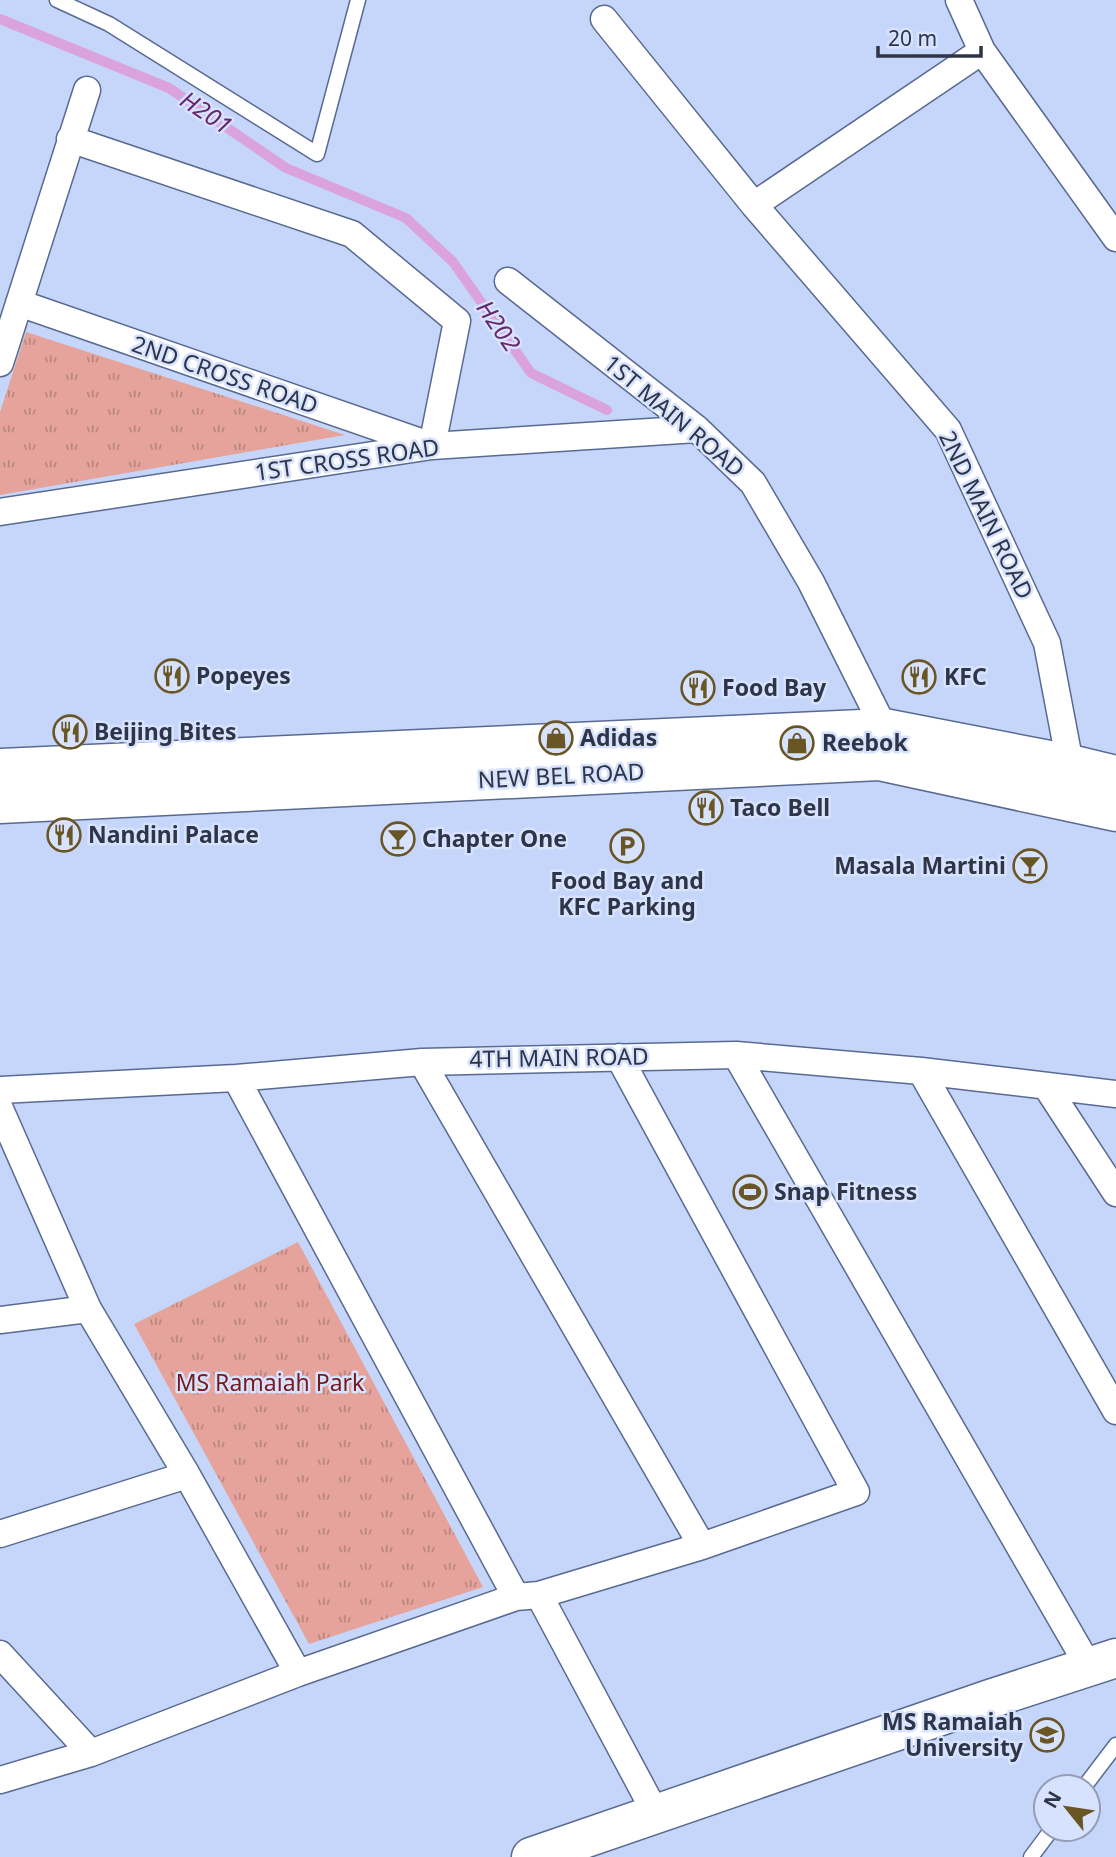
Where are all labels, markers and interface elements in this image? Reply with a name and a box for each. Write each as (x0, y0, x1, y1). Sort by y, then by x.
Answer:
scale bar (878, 14, 981, 58)
text: 20 m (888, 24, 937, 52)
water label: H201 (174, 82, 239, 141)
water label: H202 (470, 293, 529, 358)
street label: 2ND CROSS ROAD (128, 327, 323, 421)
street label: 1ST MAIN ROAD (597, 347, 752, 484)
street label: 2ND MAIN ROAD (932, 425, 1042, 604)
street label: 1ST CROSS ROAD (253, 430, 441, 488)
restaurant icon: Popeyes (153, 657, 191, 695)
restaurant icon: KFC (900, 658, 938, 696)
place label: Popeyes (196, 659, 291, 691)
place label: KFC (944, 660, 987, 692)
restaurant icon: Food Bay (679, 669, 717, 707)
place label: Food Bay (722, 671, 827, 703)
restaurant icon: Beijing Bites (51, 713, 89, 751)
place label: Beijing Bites (94, 715, 237, 747)
shop icon: Adidas (537, 719, 575, 757)
place label: Adidas (580, 721, 657, 753)
shop icon: Reebok (778, 724, 816, 762)
place label: Reebok (822, 726, 908, 758)
street label: NEW BEL ROAD (477, 755, 645, 795)
restaurant icon: Taco Bell (687, 789, 725, 827)
place label: Taco Bell (730, 791, 830, 823)
restaurant icon: Nandini Palace (45, 816, 83, 854)
place label: Nandini Palace (88, 818, 259, 850)
bar icon: Chapter One (379, 820, 417, 858)
place label: Chapter One (422, 822, 567, 854)
parking icon: Food Bay and KFC Parking (608, 827, 646, 865)
bar icon: Masala Martini (1011, 847, 1049, 885)
place label: Masala Martini (834, 849, 1006, 881)
place label: Food Bay and KFC Parking (550, 864, 704, 922)
street label: 4TH MAIN ROAD (469, 1039, 649, 1075)
sports icon: Snap Fitness (731, 1173, 769, 1211)
place label: Snap Fitness (774, 1175, 917, 1207)
park label: MS Ramaiah Park (176, 1366, 365, 1398)
place label: MS Ramaiah University (882, 1705, 1024, 1763)
school or university icon: MS Ramaiah University (1028, 1716, 1066, 1754)
north arrow (1032, 1773, 1102, 1843)
text: N (1037, 1786, 1067, 1813)

